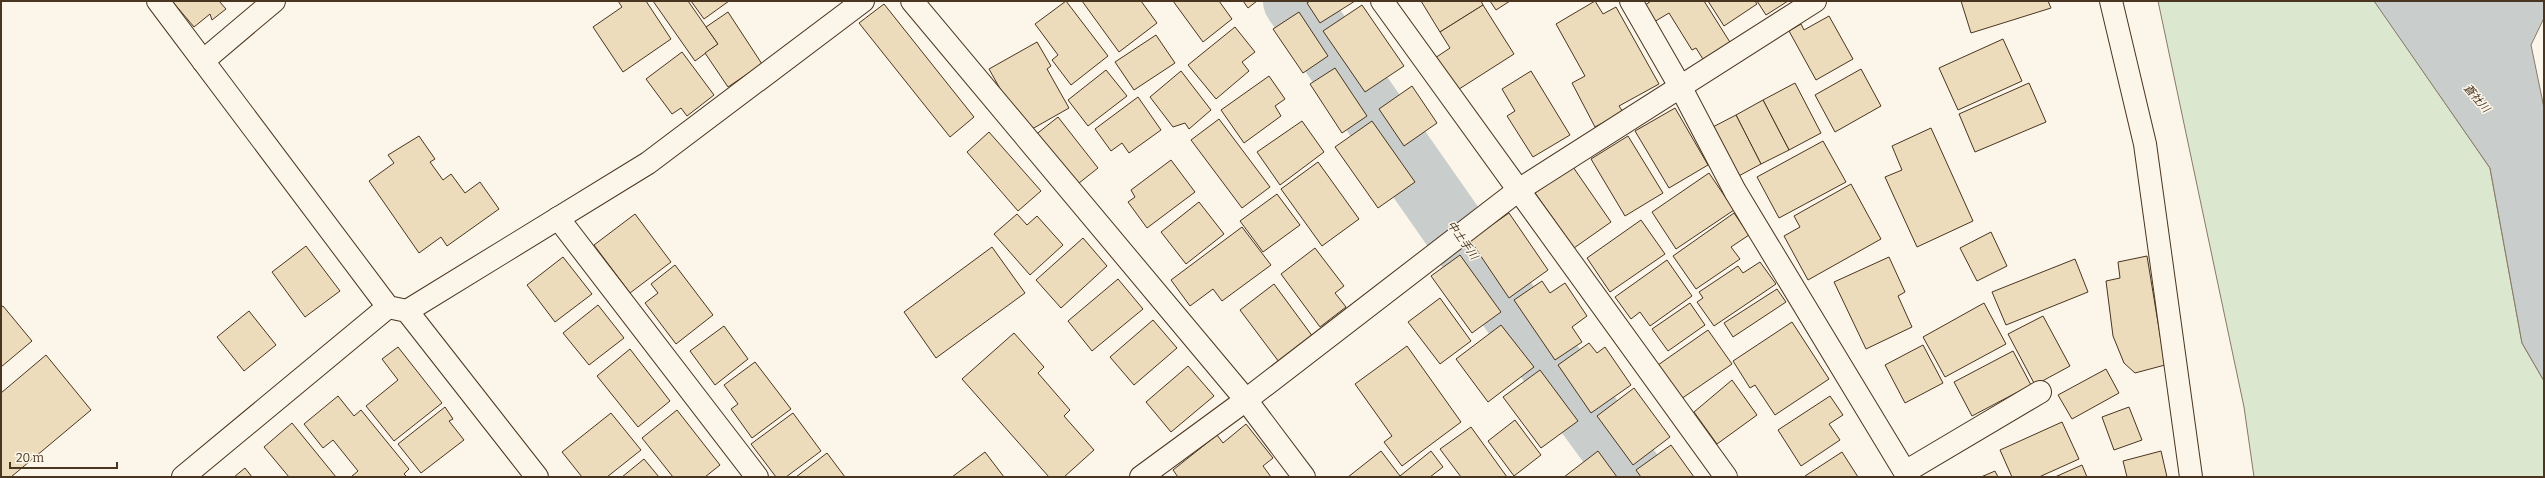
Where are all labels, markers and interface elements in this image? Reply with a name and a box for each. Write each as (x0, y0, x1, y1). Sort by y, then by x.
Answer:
water label: 蒼社川 (2461, 82, 2493, 116)
water label: 中土手川 (1445, 219, 1481, 263)
scale bar (10, 444, 117, 470)
text: 20 m (16, 451, 45, 465)

